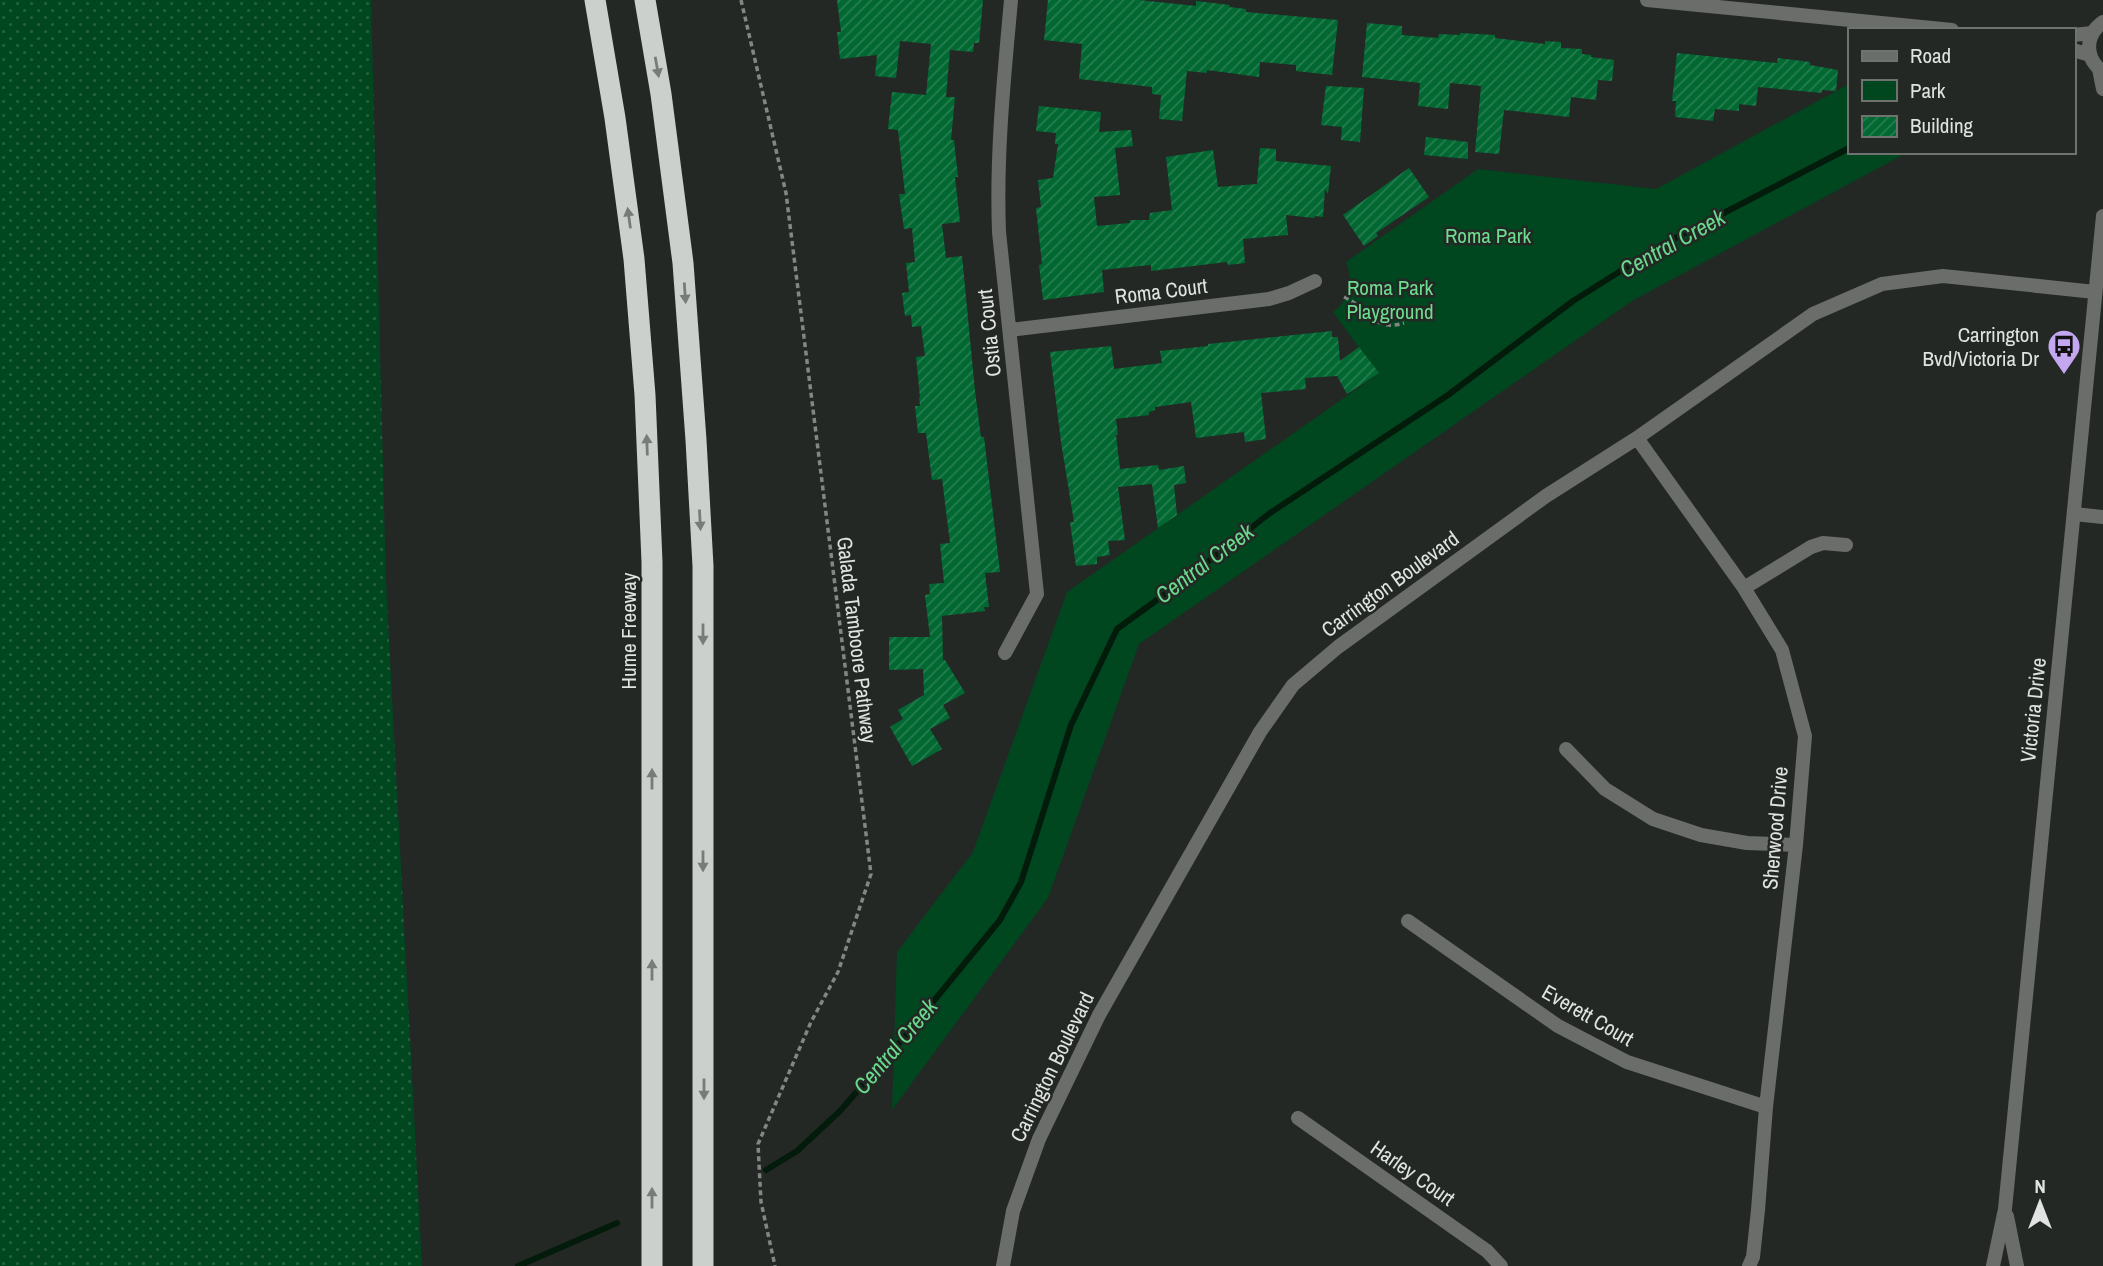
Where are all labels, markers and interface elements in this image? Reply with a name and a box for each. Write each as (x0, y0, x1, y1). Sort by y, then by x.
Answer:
legend (1848, 28, 2075, 154)
text: Road (1910, 41, 1951, 70)
one-way arrow (652, 56, 663, 78)
text: Park (1910, 76, 1946, 105)
text: Building (1910, 111, 1974, 140)
water label: Central Creek (1614, 200, 1732, 285)
one-way arrow (623, 207, 634, 229)
park label: Roma Park (1445, 221, 1531, 250)
street label: Roma Court (1113, 271, 1209, 311)
park label: Roma Park Playground (1346, 273, 1434, 326)
one-way arrow (680, 282, 691, 304)
street label: Ostia Court (970, 287, 1008, 378)
place label: Carrington Bvd/Victoria Dr (1923, 320, 2039, 373)
bus stop icon: Carrington Bvd/Victoria Dr (2045, 327, 2083, 376)
one-way arrow (641, 434, 652, 456)
one-way arrow (695, 509, 706, 531)
water label: Central Creek (1148, 515, 1261, 610)
street label: Carrington Boulevard (1315, 524, 1465, 644)
street label: Galada Tamboore Pathway (830, 535, 884, 745)
street label: Hume Freeway (614, 572, 643, 689)
one-way arrow (697, 623, 709, 645)
street label: Victoria Drive (2013, 656, 2053, 764)
street label: Sherwood Drive (1755, 765, 1795, 891)
one-way arrow (646, 768, 658, 790)
one-way arrow (697, 851, 709, 873)
one-way arrow (646, 959, 658, 981)
street label: Everett Court (1537, 977, 1639, 1053)
street label: Carrington Boulevard (1003, 987, 1101, 1147)
water label: Central Creek (846, 990, 945, 1101)
one-way arrow (698, 1078, 710, 1100)
street label: Harley Court (1365, 1133, 1461, 1213)
north arrow (2005, 1168, 2075, 1238)
text: N (2034, 1173, 2046, 1199)
one-way arrow (646, 1187, 658, 1209)

